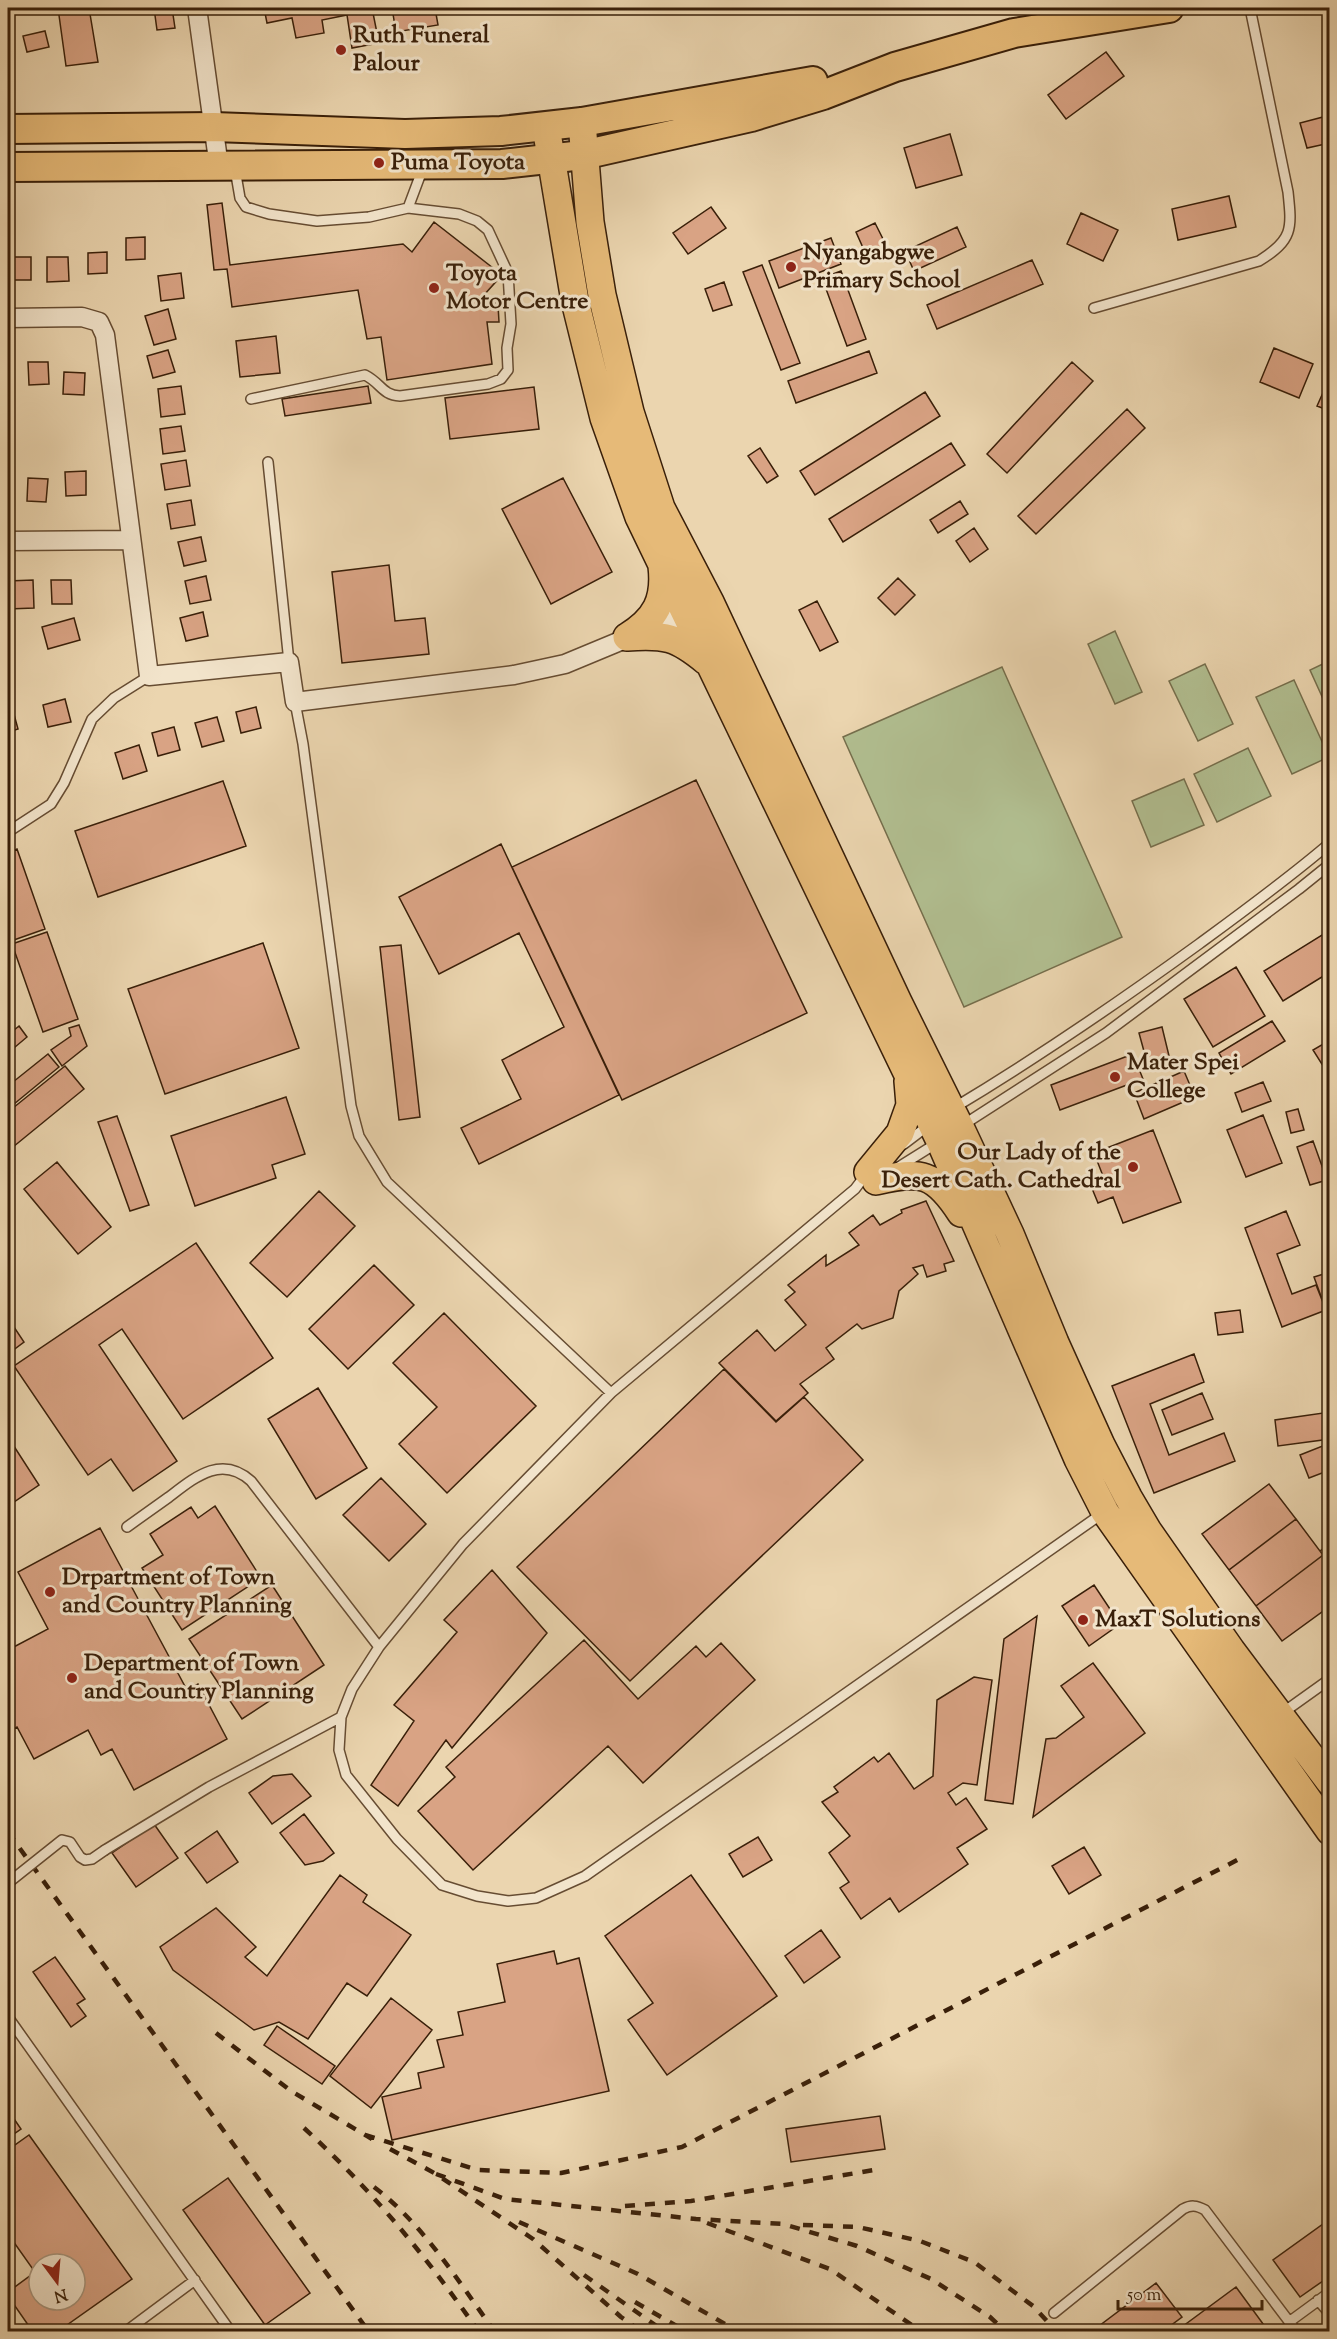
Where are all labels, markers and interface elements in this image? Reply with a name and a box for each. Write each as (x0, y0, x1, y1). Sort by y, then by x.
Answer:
place label: Ruth Funeral Palour (353, 19, 490, 81)
marker: Ruth Funeral Palour (334, 43, 348, 57)
place label: Puma Toyota (391, 146, 526, 180)
marker: Puma Toyota (372, 156, 386, 170)
place label: Nyangabgwe Primary School (803, 236, 961, 298)
place label: Toyota Motor Centre (446, 257, 588, 319)
marker: Nyangabgwe Primary School (784, 260, 798, 274)
marker: Toyota Motor Centre (427, 281, 441, 295)
place label: Mater Spei College (1127, 1046, 1239, 1108)
marker: Mater Spei College (1108, 1070, 1122, 1084)
place label: Our Lady of the Desert Cath. Cathedral (881, 1136, 1121, 1198)
marker: Our Lady of the Desert Cath. Cathedral (1126, 1160, 1140, 1174)
place label: Drpartment of Town and Country Planning (62, 1561, 292, 1623)
marker: Drpartment of Town and Country Planning (43, 1585, 57, 1599)
place label: MaxT Solutions (1095, 1603, 1260, 1637)
marker: MaxT Solutions (1076, 1613, 1090, 1627)
place label: Department of Town and Country Planning (84, 1647, 314, 1709)
marker: Department of Town and Country Planning (65, 1671, 79, 1685)
north arrow (27, 2252, 87, 2312)
scale bar (1118, 2273, 1262, 2311)
text: N (51, 2281, 70, 2307)
text: 50 m (1126, 2283, 1162, 2309)

